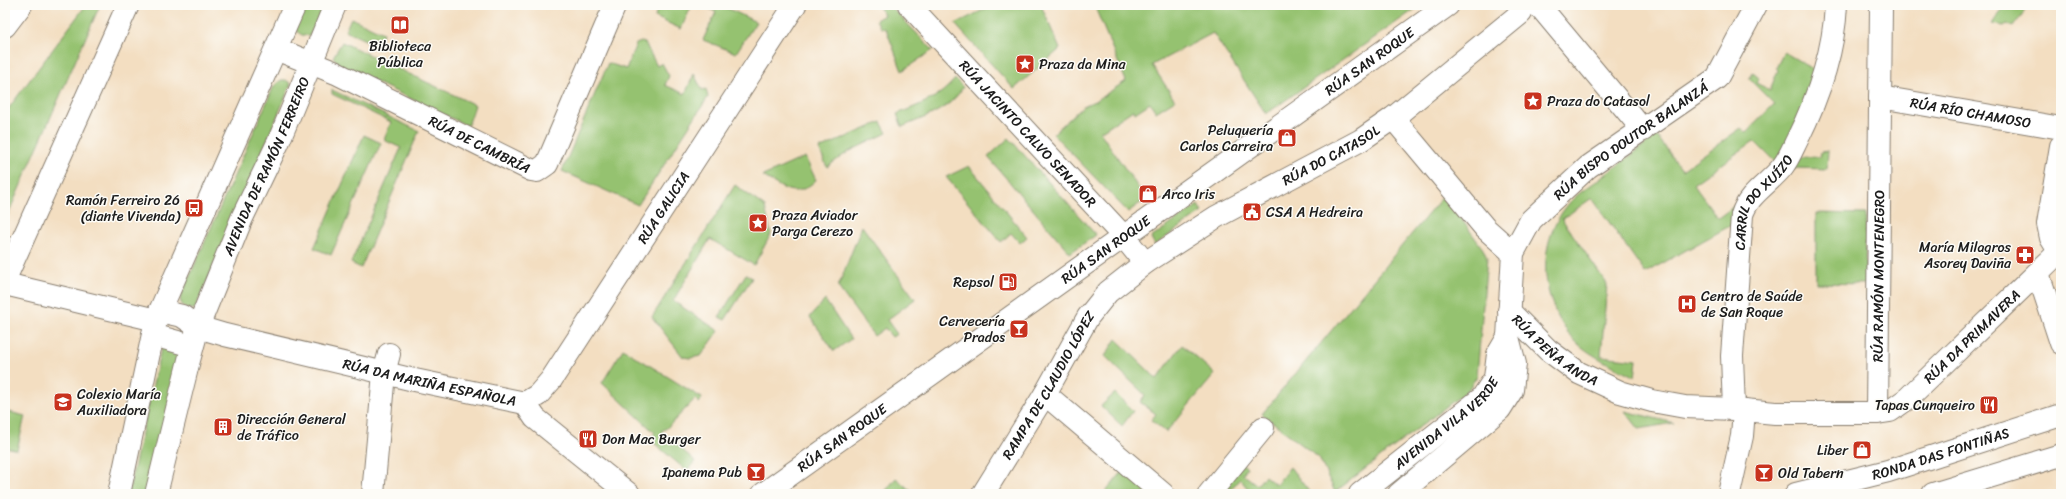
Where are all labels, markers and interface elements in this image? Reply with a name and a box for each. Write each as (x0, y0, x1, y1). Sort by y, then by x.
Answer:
library icon: Biblioteca Pública (389, 14, 411, 36)
street label: RÚA SAN ROQUE (1319, 20, 1421, 102)
place label: Biblioteca Pública (369, 34, 432, 75)
place label: Praza da Mina (1039, 52, 1126, 77)
place icon: Praza da Mina (1014, 53, 1036, 75)
street label: RÚA JACINTO CALVO SENADOR (953, 54, 1103, 213)
street label: AVENIDA DE RAMÓN FERREIRO (215, 73, 317, 260)
street label: RÚA BISPO DOUTOR BALANZÁ (1547, 74, 1715, 206)
place label: Praza do Catasol (1547, 89, 1651, 114)
place icon: Praza do Catasol (1522, 90, 1544, 112)
street label: RÚA RÍO CHAMOSO (1908, 90, 2033, 135)
street label: RÚA DE CAMBRÍA (424, 108, 535, 180)
place label: Peluquería Carlos Carreira (1180, 118, 1274, 159)
street label: RÚA DO CATASOL (1277, 118, 1386, 192)
shop icon: Peluquería Carlos Carreira (1276, 127, 1298, 149)
street label: CARRIL DO XUÍZO (1727, 150, 1800, 251)
street label: RÚA GALICIA (630, 166, 696, 249)
place label: Arco Iris (1161, 182, 1216, 207)
shop icon: Arco Iris (1137, 183, 1159, 205)
place label: Ramón Ferreiro 26 (diante Vivenda) (66, 188, 181, 229)
street label: RÚA RAMÓN MONTENEGRO (1865, 190, 1892, 362)
bus stop icon: Ramón Ferreiro 26 (diante Vivenda) (183, 197, 205, 219)
place label: CSA A Hedreira (1266, 200, 1363, 225)
public building icon: CSA A Hedreira (1241, 201, 1263, 223)
place label: Praza Aviador Parga Cerezo (772, 203, 859, 244)
street label: RÚA SAN ROQUE (1055, 208, 1157, 290)
place icon: Praza Aviador Parga Cerezo (747, 212, 769, 234)
place label: María Milagros Asorey Daviña (1919, 235, 2012, 276)
pharmacy icon: María Milagros Asorey Daviña (2014, 244, 2036, 266)
place label: Repsol (953, 270, 995, 295)
fuel station icon: Repsol (997, 271, 1019, 293)
street label: RÚA DA PRIMAVERA (1917, 283, 2026, 390)
place label: Centro de Saúde de San Roque (1701, 284, 1803, 325)
hospital icon: Centro de Saúde de San Roque (1676, 293, 1698, 315)
street label: RAMPA DE CLAUDIO LÓPEZ (995, 304, 1102, 464)
street label: RÚA PEÑA ANDA (1506, 308, 1602, 393)
place label: Cervecería Prados (939, 309, 1005, 350)
bar icon: Cervecería Prados (1008, 318, 1030, 340)
street label: RÚA DA MARIÑA ESPAÑOLA (340, 351, 518, 413)
street label: AVENIDA VILA VERDE (1387, 371, 1506, 476)
place label: Colexio María Auxiliadora (76, 382, 161, 423)
school or university icon: Colexio María Auxiliadora (52, 391, 74, 413)
place label: Tapas Cunqueiro (1875, 393, 1975, 418)
restaurant icon: Tapas Cunqueiro (1978, 394, 2000, 416)
street label: RÚA SAN ROQUE (792, 396, 893, 479)
place label: Dirección General de Tráfico (237, 407, 347, 448)
building icon: Dirección General de Tráfico (212, 416, 234, 438)
street label: RONDA DAS FONTIÑAS (1869, 420, 2013, 487)
place label: Don Mac Burger (602, 427, 702, 452)
restaurant icon: Don Mac Burger (577, 428, 599, 450)
place label: Liber (1817, 438, 1849, 463)
shop icon: Liber (1851, 439, 1873, 461)
place label: Ipanema Pub (661, 460, 742, 485)
bar icon: Ipanema Pub (745, 461, 767, 483)
place label: Old Tabern (1778, 461, 1844, 486)
bar icon: Old Tabern (1753, 462, 1775, 484)

